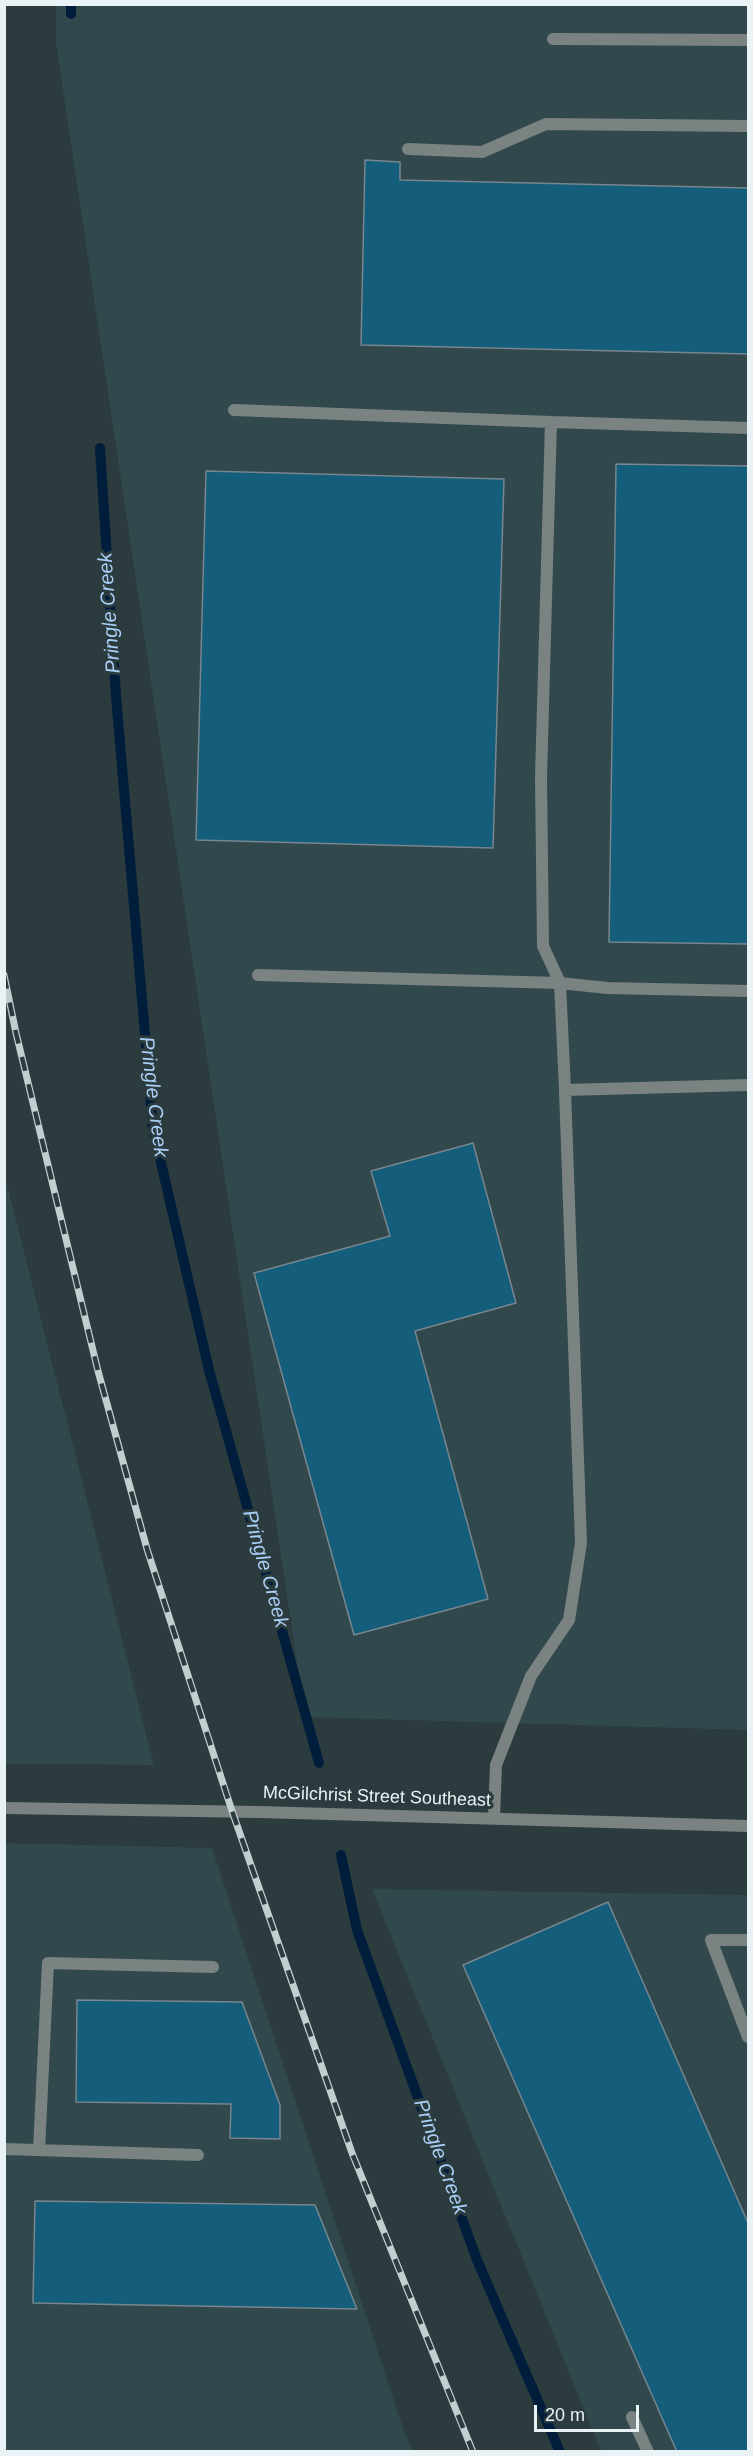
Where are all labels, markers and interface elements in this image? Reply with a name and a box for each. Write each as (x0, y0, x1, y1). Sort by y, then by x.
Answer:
water label: Pringle Creek (94, 552, 126, 674)
water label: Pringle Creek (134, 1035, 172, 1159)
water label: Pringle Creek (237, 1507, 293, 1631)
street label: McGilchrist Street Southeast (263, 1782, 491, 1812)
water label: Pringle Creek (408, 2096, 472, 2218)
scale bar (537, 2393, 642, 2431)
text: 20 m (545, 2405, 585, 2425)

